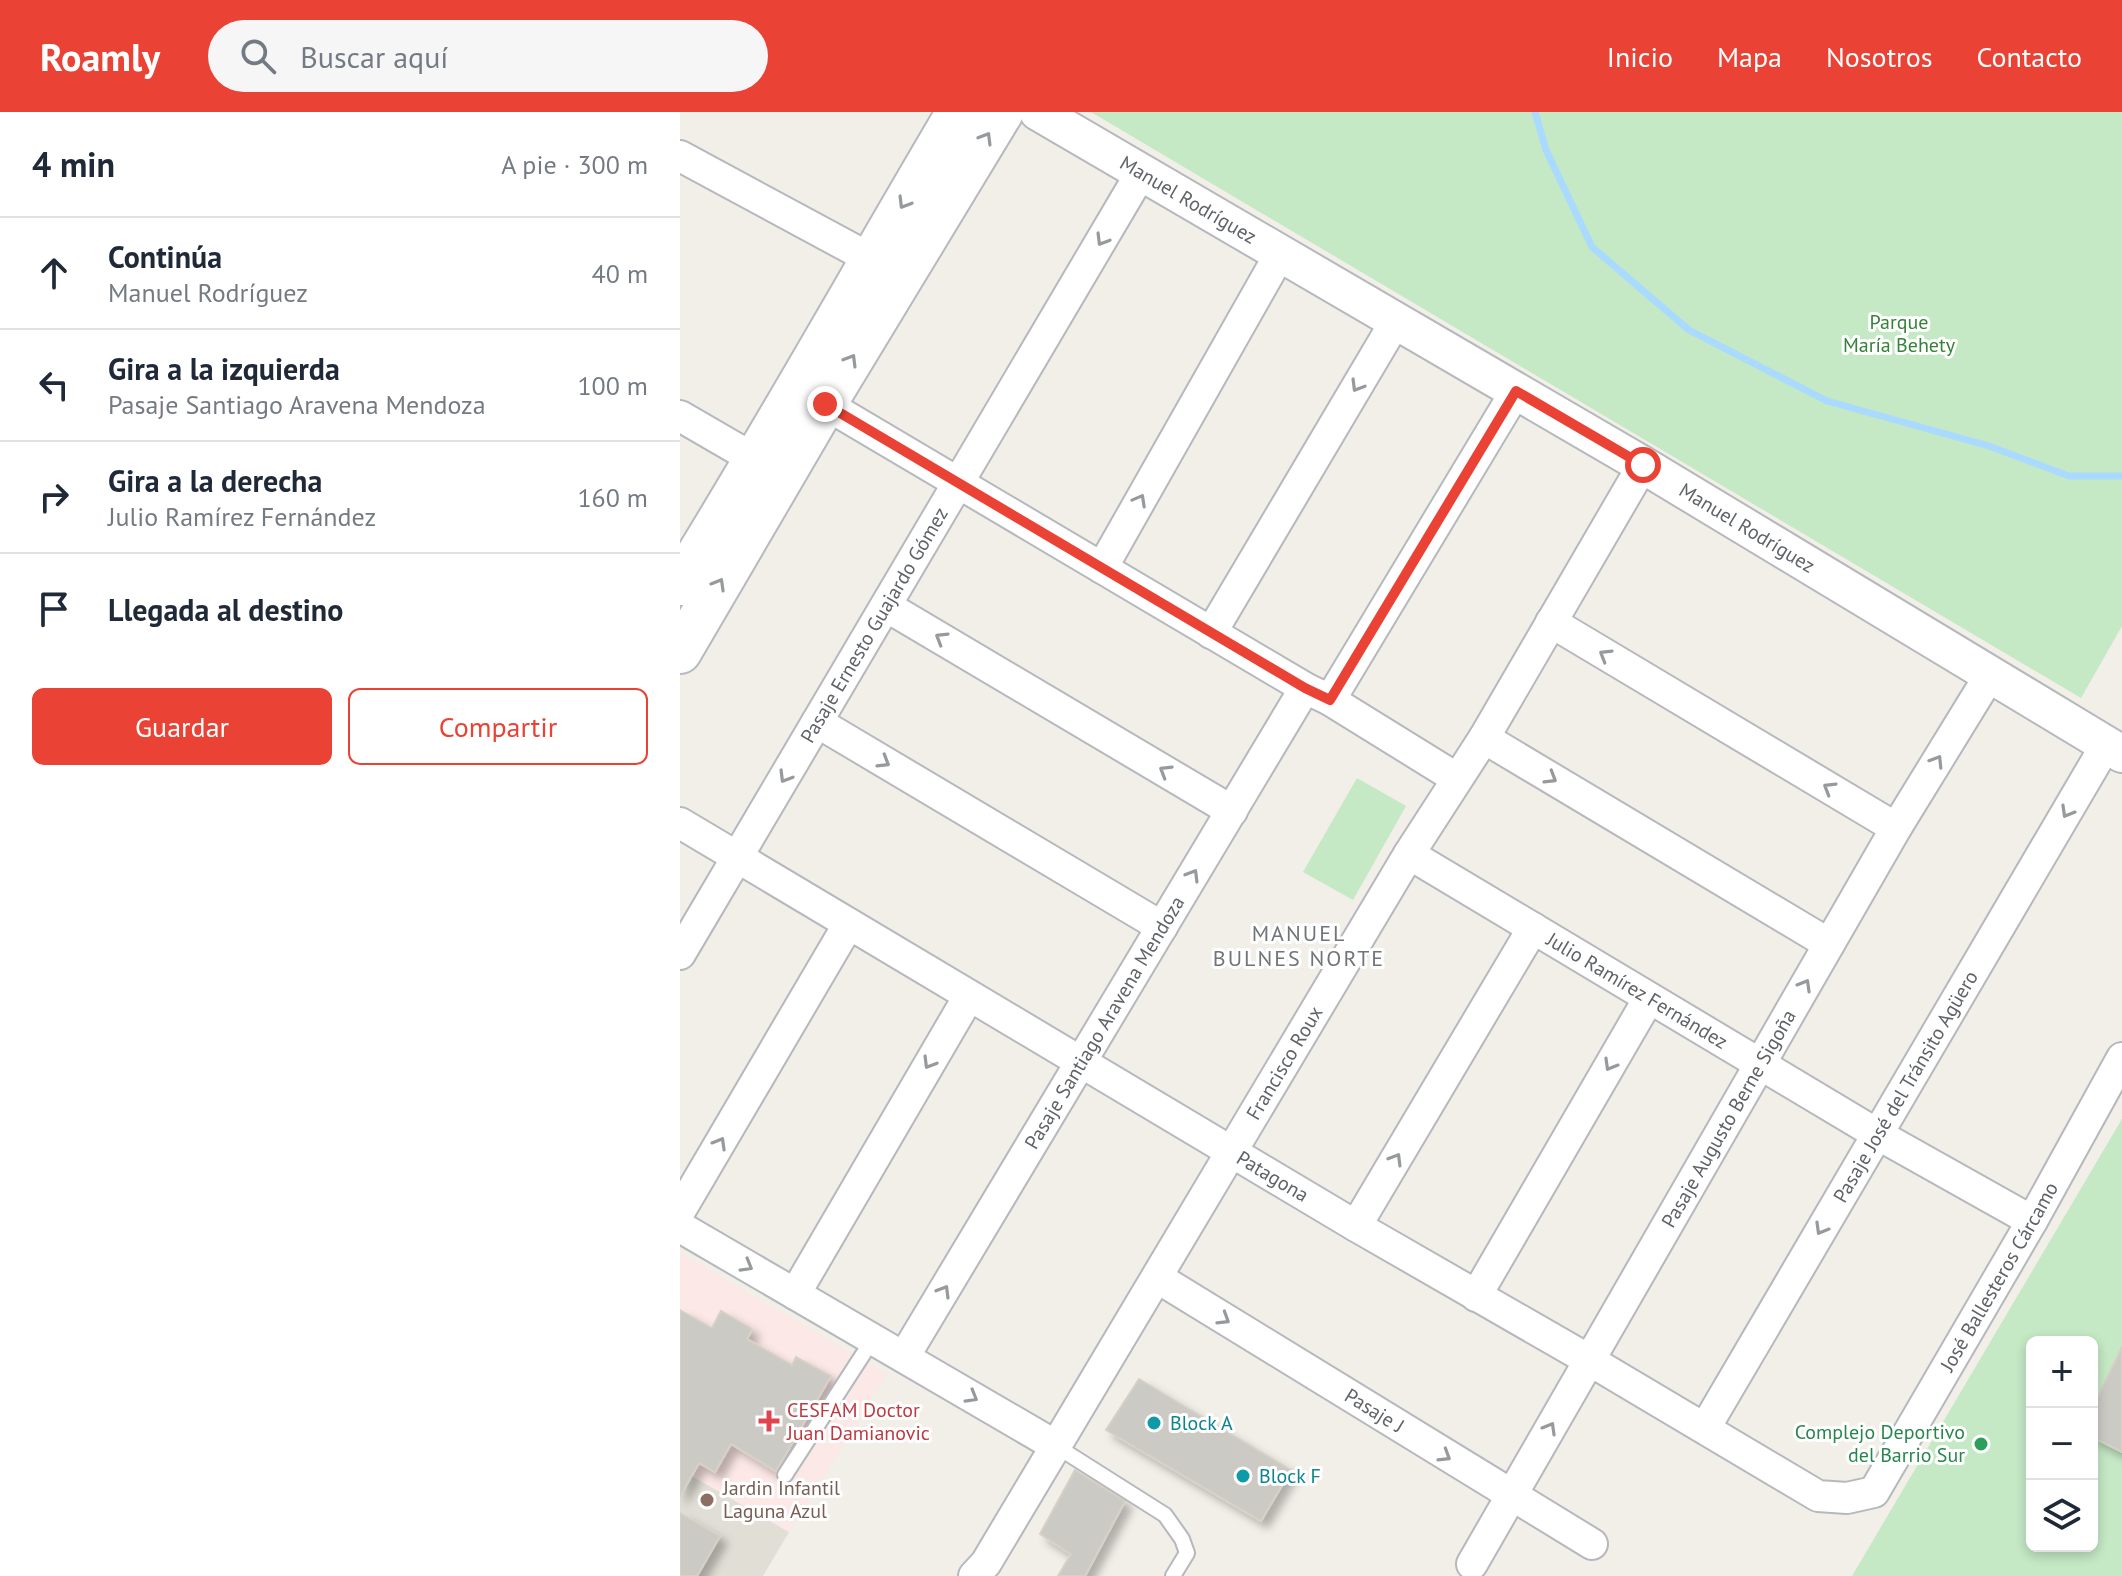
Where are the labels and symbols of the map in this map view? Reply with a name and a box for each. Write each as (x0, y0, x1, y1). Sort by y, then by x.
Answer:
one-way arrow (976, 132, 992, 147)
street label: Manuel Rodríguez (1115, 150, 1261, 250)
one-way arrow (898, 194, 914, 209)
one-way arrow (1096, 231, 1112, 246)
park label: Parque María Behety (1843, 309, 1956, 358)
one-way arrow (842, 354, 857, 369)
one-way arrow (1351, 377, 1367, 392)
route end (807, 386, 843, 422)
route start (1625, 447, 1661, 483)
street label: Manuel Rodríguez (1674, 477, 1820, 579)
one-way arrow (1130, 494, 1146, 509)
street label: Pasaje Ernesto Guajardo Gómez (795, 502, 954, 748)
one-way arrow (709, 578, 725, 593)
one-way arrow (935, 632, 950, 648)
one-way arrow (1599, 649, 1614, 665)
one-way arrow (875, 752, 890, 768)
one-way arrow (1928, 755, 1943, 770)
one-way arrow (1159, 765, 1174, 781)
one-way arrow (779, 768, 794, 783)
one-way arrow (1542, 768, 1557, 784)
one-way arrow (1823, 782, 1838, 798)
one-way arrow (2061, 803, 2076, 818)
one-way arrow (1183, 870, 1199, 884)
street label: Pasaje Santiago Aravena Mendoza (1019, 891, 1190, 1154)
district label: MANUEL BULNES NORTE (1213, 919, 1385, 972)
street label: Julio Ramírez Fernández (1541, 926, 1733, 1055)
street label: Pasaje José del Tránsito Agüero (1827, 966, 1984, 1207)
one-way arrow (1795, 979, 1811, 994)
street label: Francisco Roux (1240, 1001, 1328, 1125)
street label: Pasaje Augusto Berne Sigoña (1656, 1005, 1802, 1232)
one-way arrow (923, 1054, 938, 1069)
one-way arrow (1604, 1056, 1620, 1071)
one-way arrow (710, 1137, 725, 1152)
street label: Patagona (1232, 1145, 1313, 1208)
one-way arrow (1386, 1153, 1402, 1168)
street label: José Ballesteros Cárcamo (1934, 1177, 2064, 1377)
one-way arrow (1815, 1220, 1831, 1235)
one-way arrow (738, 1256, 753, 1272)
one-way arrow (934, 1285, 950, 1300)
one-way arrow (1215, 1309, 1230, 1324)
street label: Pasaje J (1340, 1383, 1409, 1439)
one-way arrow (963, 1387, 978, 1403)
place label: CESFAM Doctor Juan Damianovic (786, 1397, 930, 1446)
marker: CESFAM Doctor Juan Damianovic (758, 1410, 780, 1432)
place label: Block A (1170, 1410, 1233, 1436)
marker: Block A (1145, 1414, 1163, 1432)
place label: Complejo Deportivo del Barrio Sur (1795, 1419, 1965, 1468)
one-way arrow (1540, 1423, 1556, 1437)
marker: Complejo Deportivo del Barrio Sur (1972, 1435, 1990, 1453)
one-way arrow (1436, 1446, 1451, 1461)
place label: Block F (1259, 1463, 1321, 1489)
marker: Block F (1234, 1467, 1252, 1485)
place label: Jardin Infantil Laguna Azul (722, 1475, 840, 1524)
marker: Jardin Infantil Laguna Azul (698, 1491, 716, 1509)

